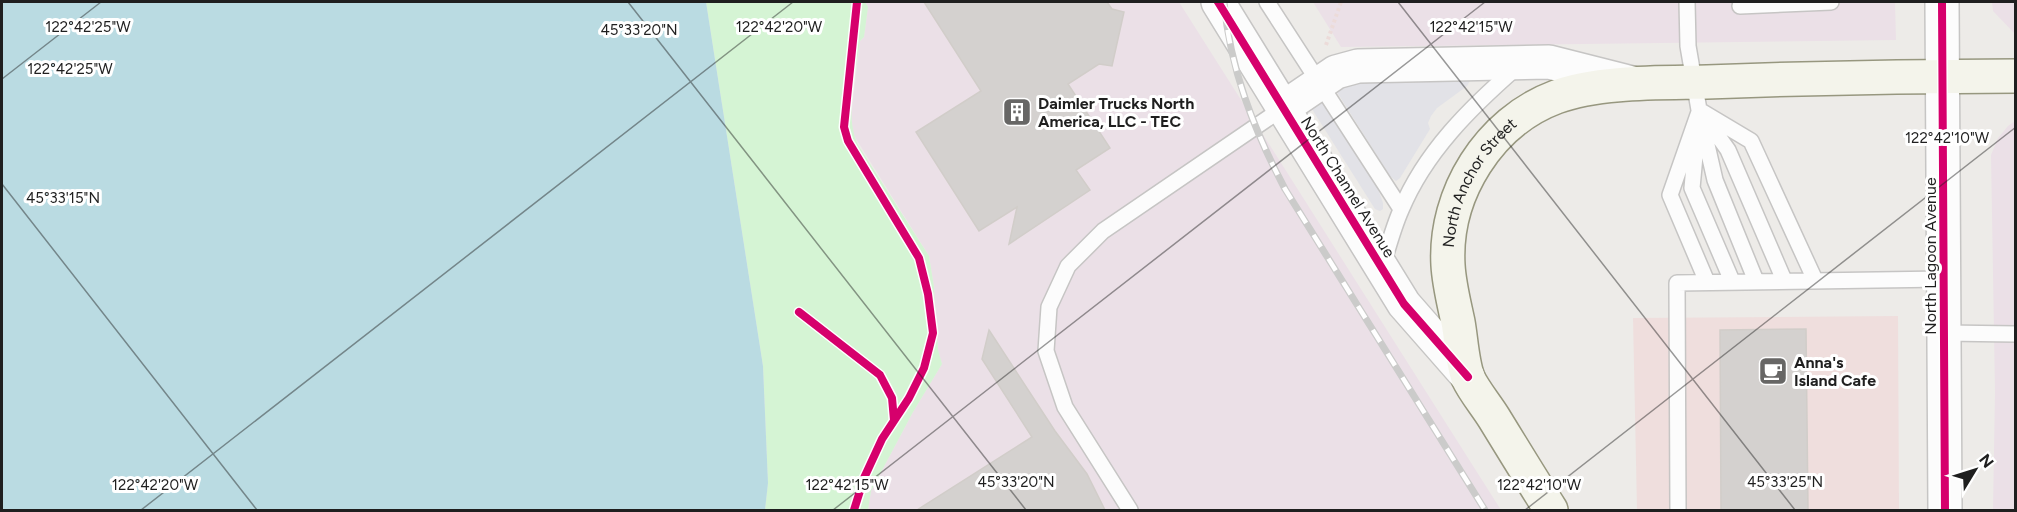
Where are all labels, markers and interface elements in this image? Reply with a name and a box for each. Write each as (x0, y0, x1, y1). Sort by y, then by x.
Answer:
text: 122°42'25"W (45, 18, 131, 36)
text: 122°42'20"W (736, 18, 823, 36)
text: 122°42'15"W (1429, 18, 1513, 36)
text: 45°33'20"N (600, 21, 678, 39)
text: 122°42'25"W (27, 60, 113, 78)
place label: Daimler Trucks North America, LLC - TEC (1038, 94, 1194, 131)
building icon: Daimler Trucks North America, LLC - TEC (1001, 96, 1033, 128)
street label: North Channel Avenue (1297, 113, 1399, 261)
street label: North Anchor Street (1438, 113, 1520, 248)
text: 122°42'10"W (1905, 129, 1990, 147)
street label: North Lagoon Avenue (1921, 177, 1940, 335)
text: 45°33'15"N (26, 189, 100, 207)
place label: Anna's Island Cafe (1794, 353, 1876, 390)
cafe icon: Anna's Island Cafe (1757, 355, 1789, 387)
north arrow (1945, 440, 2005, 500)
text: N (1975, 450, 1998, 472)
text: 45°33'20"N (977, 473, 1055, 491)
text: 45°33'25"N (1747, 473, 1823, 491)
text: 122°42'20"W (112, 476, 199, 494)
text: 122°42'15"W (805, 476, 889, 494)
text: 122°42'10"W (1497, 476, 1582, 494)

